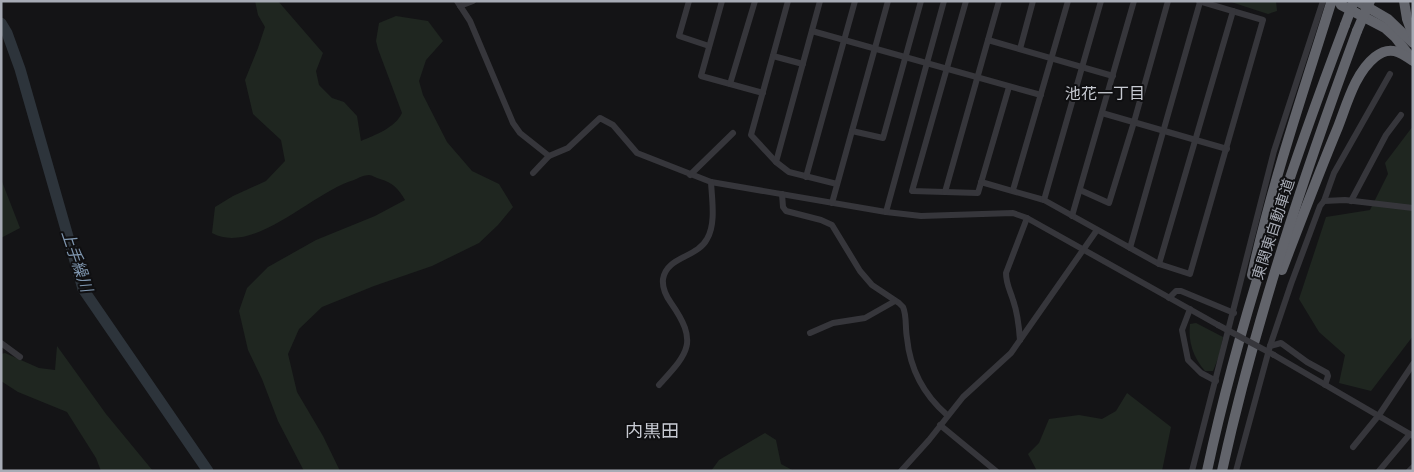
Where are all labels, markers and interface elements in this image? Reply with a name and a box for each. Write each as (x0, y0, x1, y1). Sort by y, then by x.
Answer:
district label: 池花一丁目 (1065, 83, 1145, 104)
street label: 東関東自動車道 (1248, 176, 1298, 282)
water label: 上手繰川 (57, 227, 98, 297)
district label: 内黒田 (625, 419, 679, 442)

